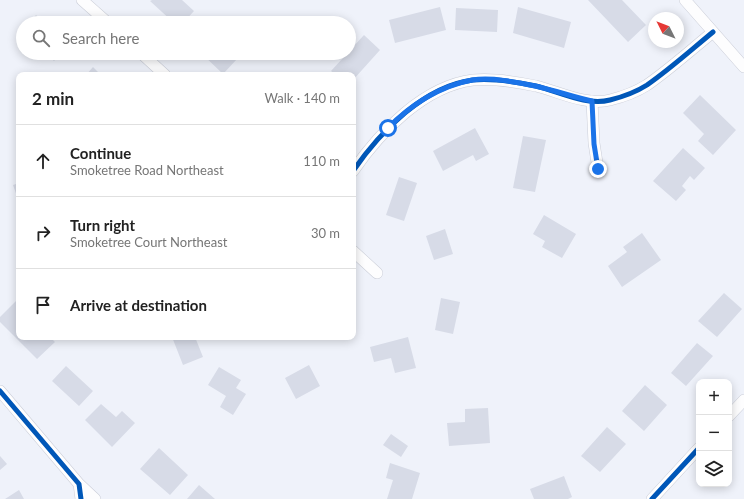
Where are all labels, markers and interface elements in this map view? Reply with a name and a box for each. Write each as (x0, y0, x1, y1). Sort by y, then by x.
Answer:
north arrow (648, 12, 684, 48)
search box (16, 16, 356, 60)
icon: search (30, 27, 52, 49)
text: Search here (62, 29, 139, 47)
text: 2 min (32, 88, 74, 109)
text: Walk · 140 m (264, 90, 340, 106)
route start (379, 119, 397, 137)
text: Continue (70, 144, 131, 162)
icon: ahead (32, 150, 54, 172)
text: 110 m (303, 153, 340, 169)
route end (589, 160, 607, 178)
text: Smoketree Road Northeast (70, 162, 224, 178)
text: Turn right (70, 216, 135, 234)
icon: right (32, 222, 54, 244)
text: 30 m (311, 225, 340, 241)
text: Smoketree Court Northeast (70, 234, 227, 250)
icon: arrive (32, 294, 54, 316)
text: Arrive at destination (70, 296, 207, 314)
map controls (696, 379, 732, 487)
button: + (696, 379, 732, 415)
button: − (696, 415, 732, 451)
button: layers (696, 451, 732, 487)

